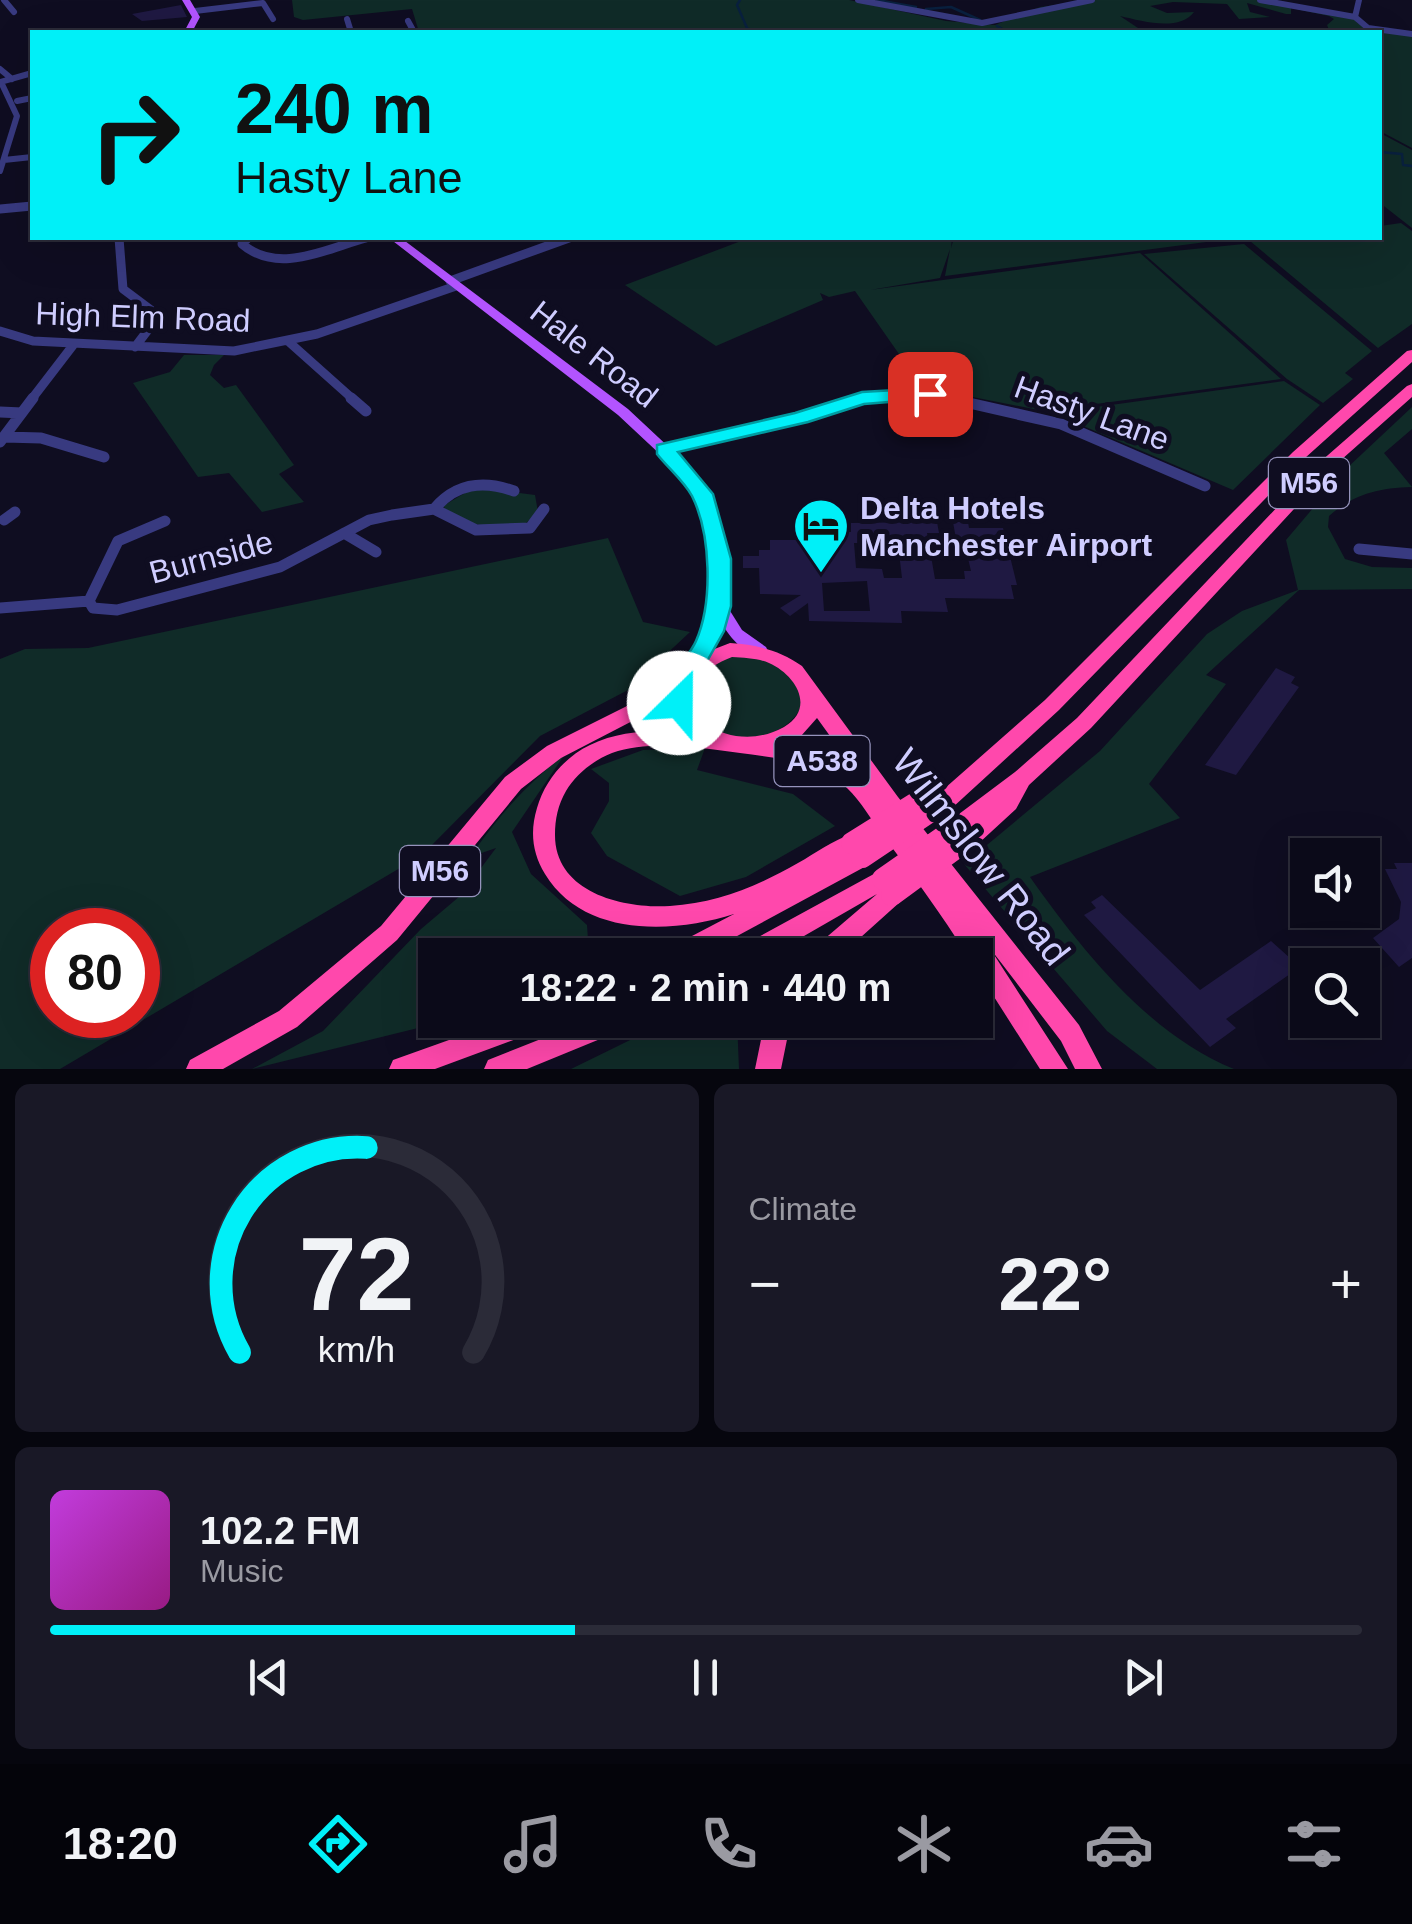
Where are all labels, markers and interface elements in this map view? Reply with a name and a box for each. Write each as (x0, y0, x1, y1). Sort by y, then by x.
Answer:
icon: right (70, 70, 200, 200)
text: 240 m (235, 70, 433, 148)
text: Hasty Lane (235, 152, 463, 203)
street label: Hale Road (523, 293, 665, 415)
street label: High Elm Road (35, 295, 251, 339)
pin (888, 352, 973, 437)
icon: arrive (903, 367, 958, 422)
street label: Hasty Lane (1010, 368, 1174, 458)
road number: M56 (1269, 458, 1349, 508)
place label: Delta Hotels Manchester Airport (860, 490, 1153, 563)
hotel icon: Delta Hotels Manchester Airport (791, 496, 851, 575)
street label: Burnside (145, 523, 277, 591)
position arrow (627, 651, 731, 755)
road number: A538 (774, 736, 870, 786)
street label: Wilmslow Road (884, 741, 1078, 973)
map controls (1290, 838, 1380, 1038)
button: sound (1290, 838, 1380, 928)
road number: M56 (400, 846, 480, 896)
speed limit sign: 80 (30, 908, 160, 1038)
button: search (1290, 948, 1380, 1038)
text: 18:22 · 2 min · 440 m (520, 967, 891, 1009)
text: Climate (749, 1191, 857, 1227)
text: 72 (299, 1216, 415, 1332)
text: 22° (999, 1242, 1112, 1326)
text: − (749, 1253, 781, 1315)
text: + (1330, 1253, 1362, 1315)
text: km/h (318, 1330, 395, 1370)
text: 102.2 FM (200, 1510, 361, 1552)
text: Music (200, 1553, 284, 1589)
icon: previous (241, 1650, 296, 1705)
icon: pause (678, 1650, 733, 1705)
icon: next (1116, 1650, 1171, 1705)
icon: directions (303, 1809, 373, 1879)
icon: music (498, 1809, 568, 1879)
icon: phone (694, 1809, 764, 1879)
icon: climate (889, 1809, 959, 1879)
icon: car (1084, 1809, 1154, 1879)
icon: filters (1279, 1809, 1349, 1879)
text: 18:20 (63, 1818, 178, 1869)

